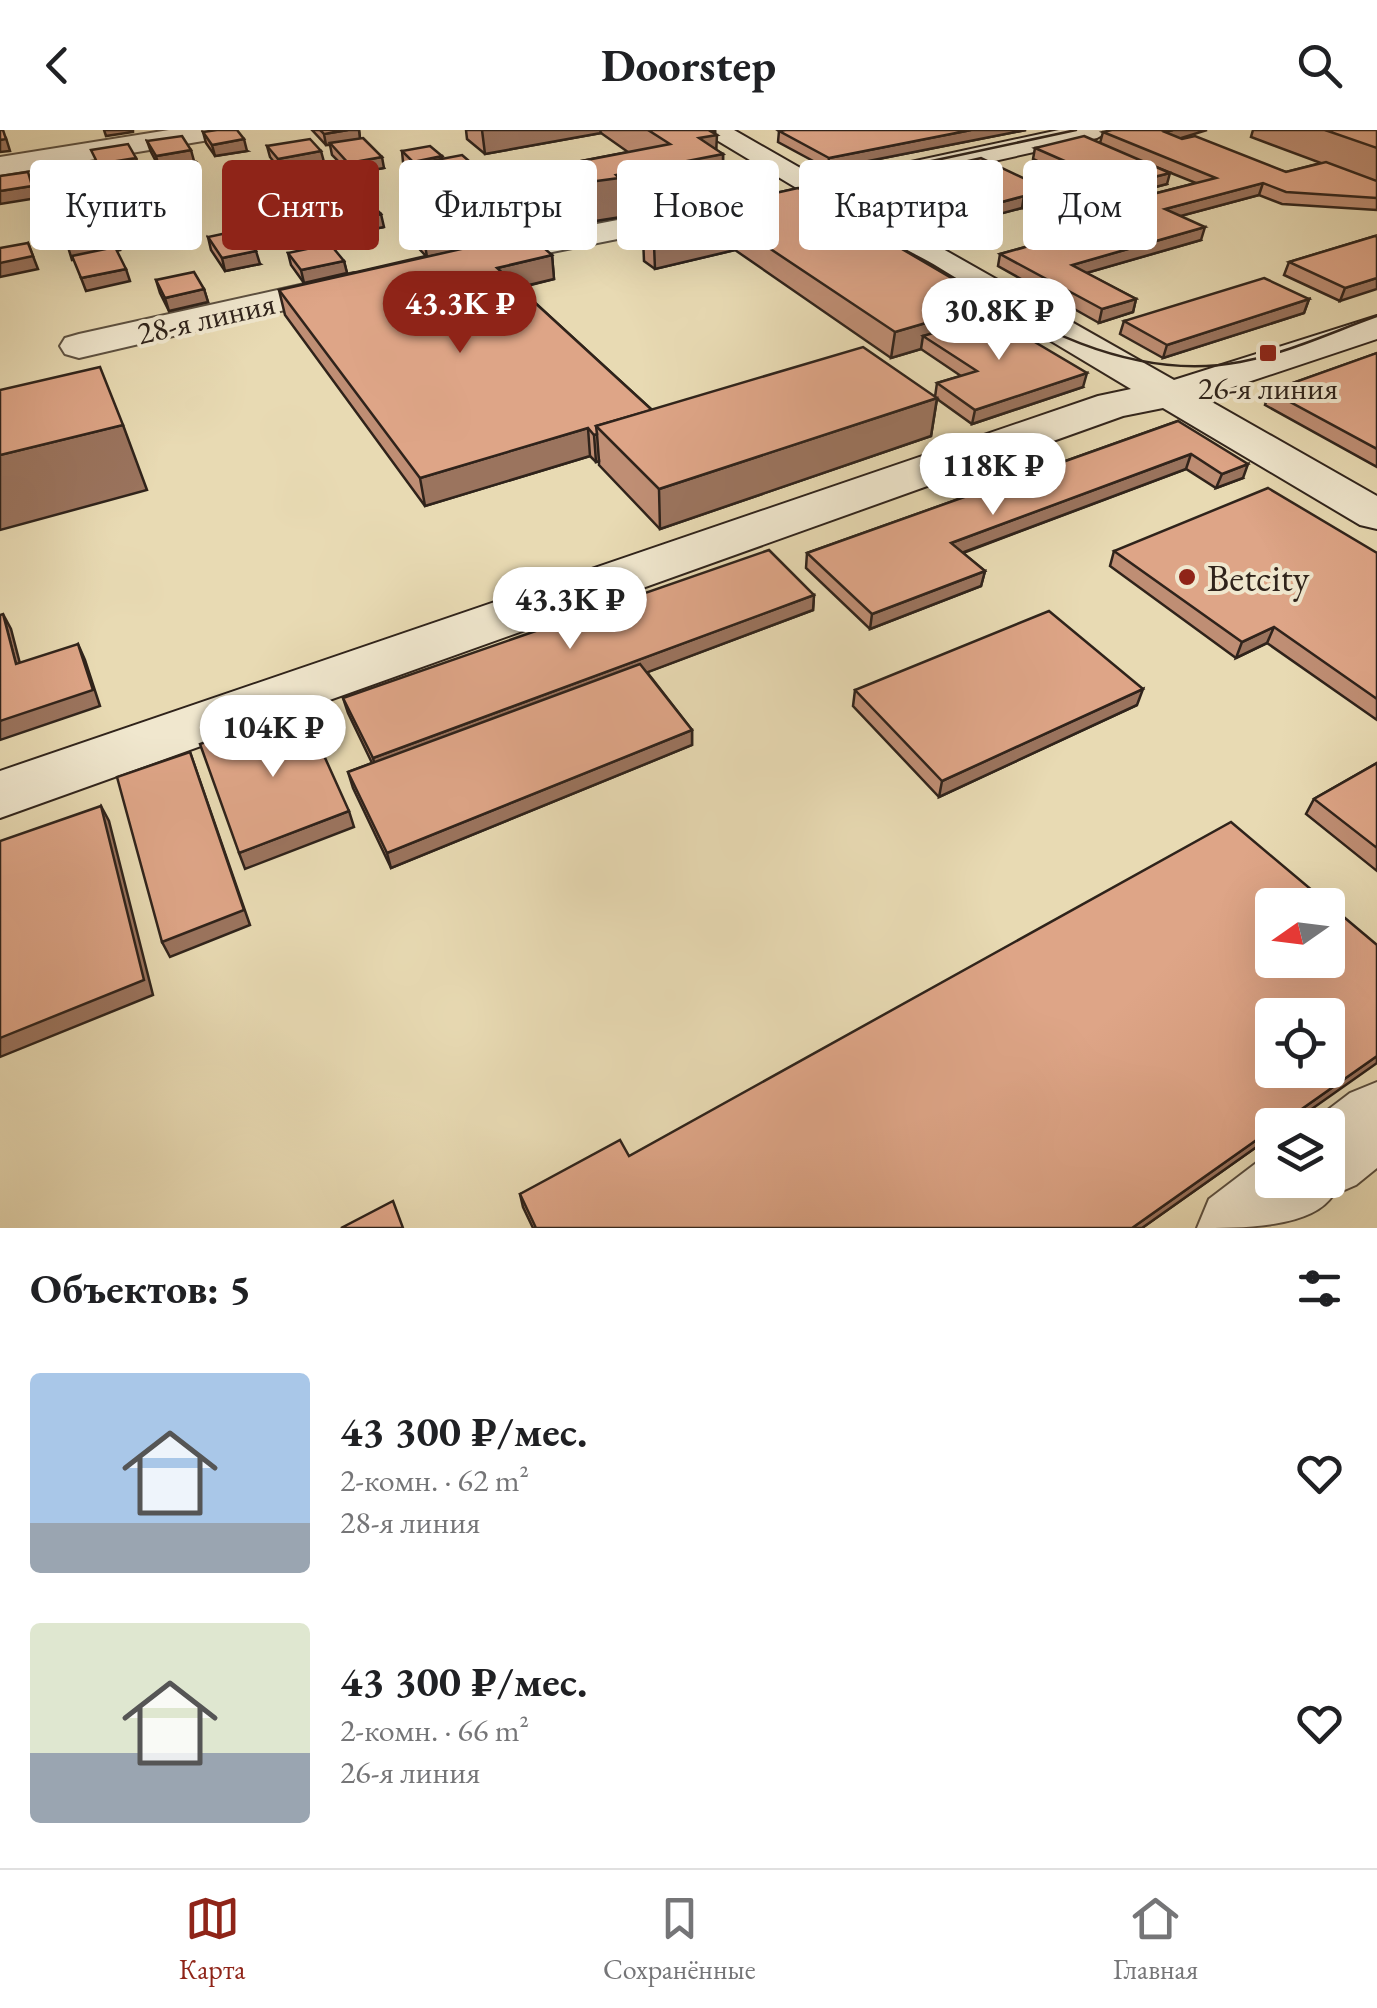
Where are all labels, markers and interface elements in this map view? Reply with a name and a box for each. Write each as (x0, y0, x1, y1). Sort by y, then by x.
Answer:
text: Doorstep (601, 36, 776, 94)
icon: back (30, 38, 85, 93)
icon: search (1292, 38, 1347, 93)
chip: Купить (30, 160, 202, 250)
chip: Снять (222, 160, 379, 250)
chip: Фильтры (399, 160, 597, 250)
chip: Новое (617, 160, 779, 250)
chip: Квартира (799, 160, 1003, 250)
chip: Дом (1023, 160, 1157, 250)
pin: 43.3K ₽ (368, 271, 552, 356)
pin: 30.8K ₽ (907, 278, 1091, 363)
street label: 28-я линия (133, 282, 279, 354)
text: 43.3K ₽ (405, 282, 515, 324)
text: 30.8K ₽ (944, 289, 1054, 331)
marker: 26-я линия (1257, 342, 1279, 364)
place label: 26-я линия (1198, 367, 1338, 409)
pin: 118K ₽ (912, 433, 1074, 518)
text: 118K ₽ (942, 444, 1044, 486)
place label: Betcity (1207, 553, 1310, 602)
marker: Betcity (1176, 566, 1198, 588)
pin: 43.3K ₽ (478, 567, 662, 652)
text: 43.3K ₽ (515, 578, 625, 620)
pin: 104K ₽ (192, 695, 354, 780)
text: 104K ₽ (222, 706, 324, 748)
north arrow (1255, 888, 1345, 978)
map controls (1255, 888, 1345, 1198)
button: locate (1255, 998, 1345, 1088)
button: layers (1255, 1108, 1345, 1198)
text: Объектов: 5 (30, 1261, 251, 1316)
icon: filters (1292, 1261, 1347, 1316)
text: 43 300 ₽/мес. (340, 1404, 587, 1459)
icon: home (110, 1413, 230, 1533)
icon: heart (1292, 1446, 1347, 1501)
text: 2-комн. · 62 m² (340, 1459, 529, 1501)
text: 28-я линия (340, 1501, 480, 1543)
text: 43 300 ₽/мес. (340, 1654, 587, 1709)
icon: home (110, 1663, 230, 1783)
icon: heart (1292, 1696, 1347, 1751)
text: 2-комн. · 66 m² (340, 1709, 529, 1751)
text: 26-я линия (340, 1751, 480, 1793)
tab: Карта (179, 1891, 246, 1987)
tab: Сохранённые (603, 1891, 756, 1987)
tab: Главная (1113, 1891, 1198, 1987)

